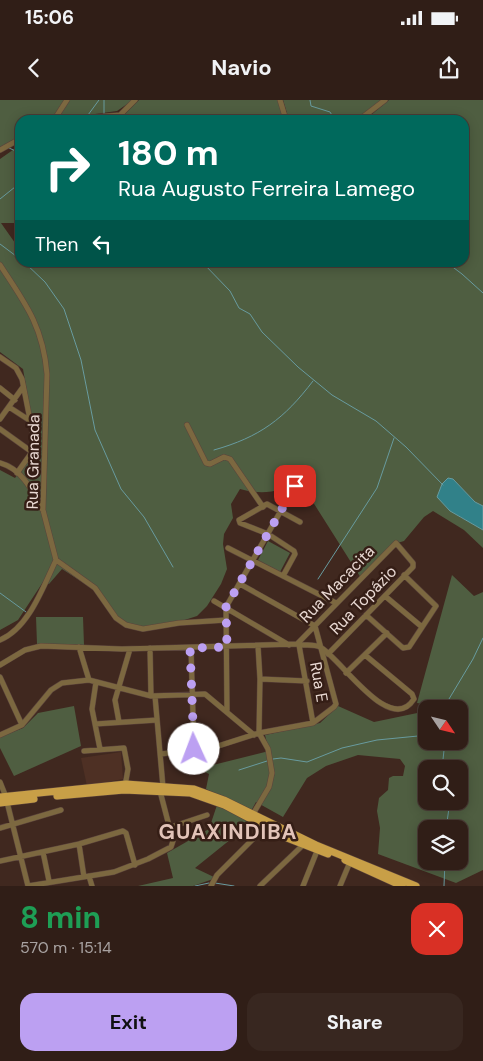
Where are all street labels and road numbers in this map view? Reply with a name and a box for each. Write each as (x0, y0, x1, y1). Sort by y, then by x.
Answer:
street label: Rua Granada (22, 414, 44, 510)
street label: Rua Macacita (295, 541, 379, 627)
street label: Rua Topázio (325, 561, 401, 639)
street label: Rua E (305, 660, 333, 704)

